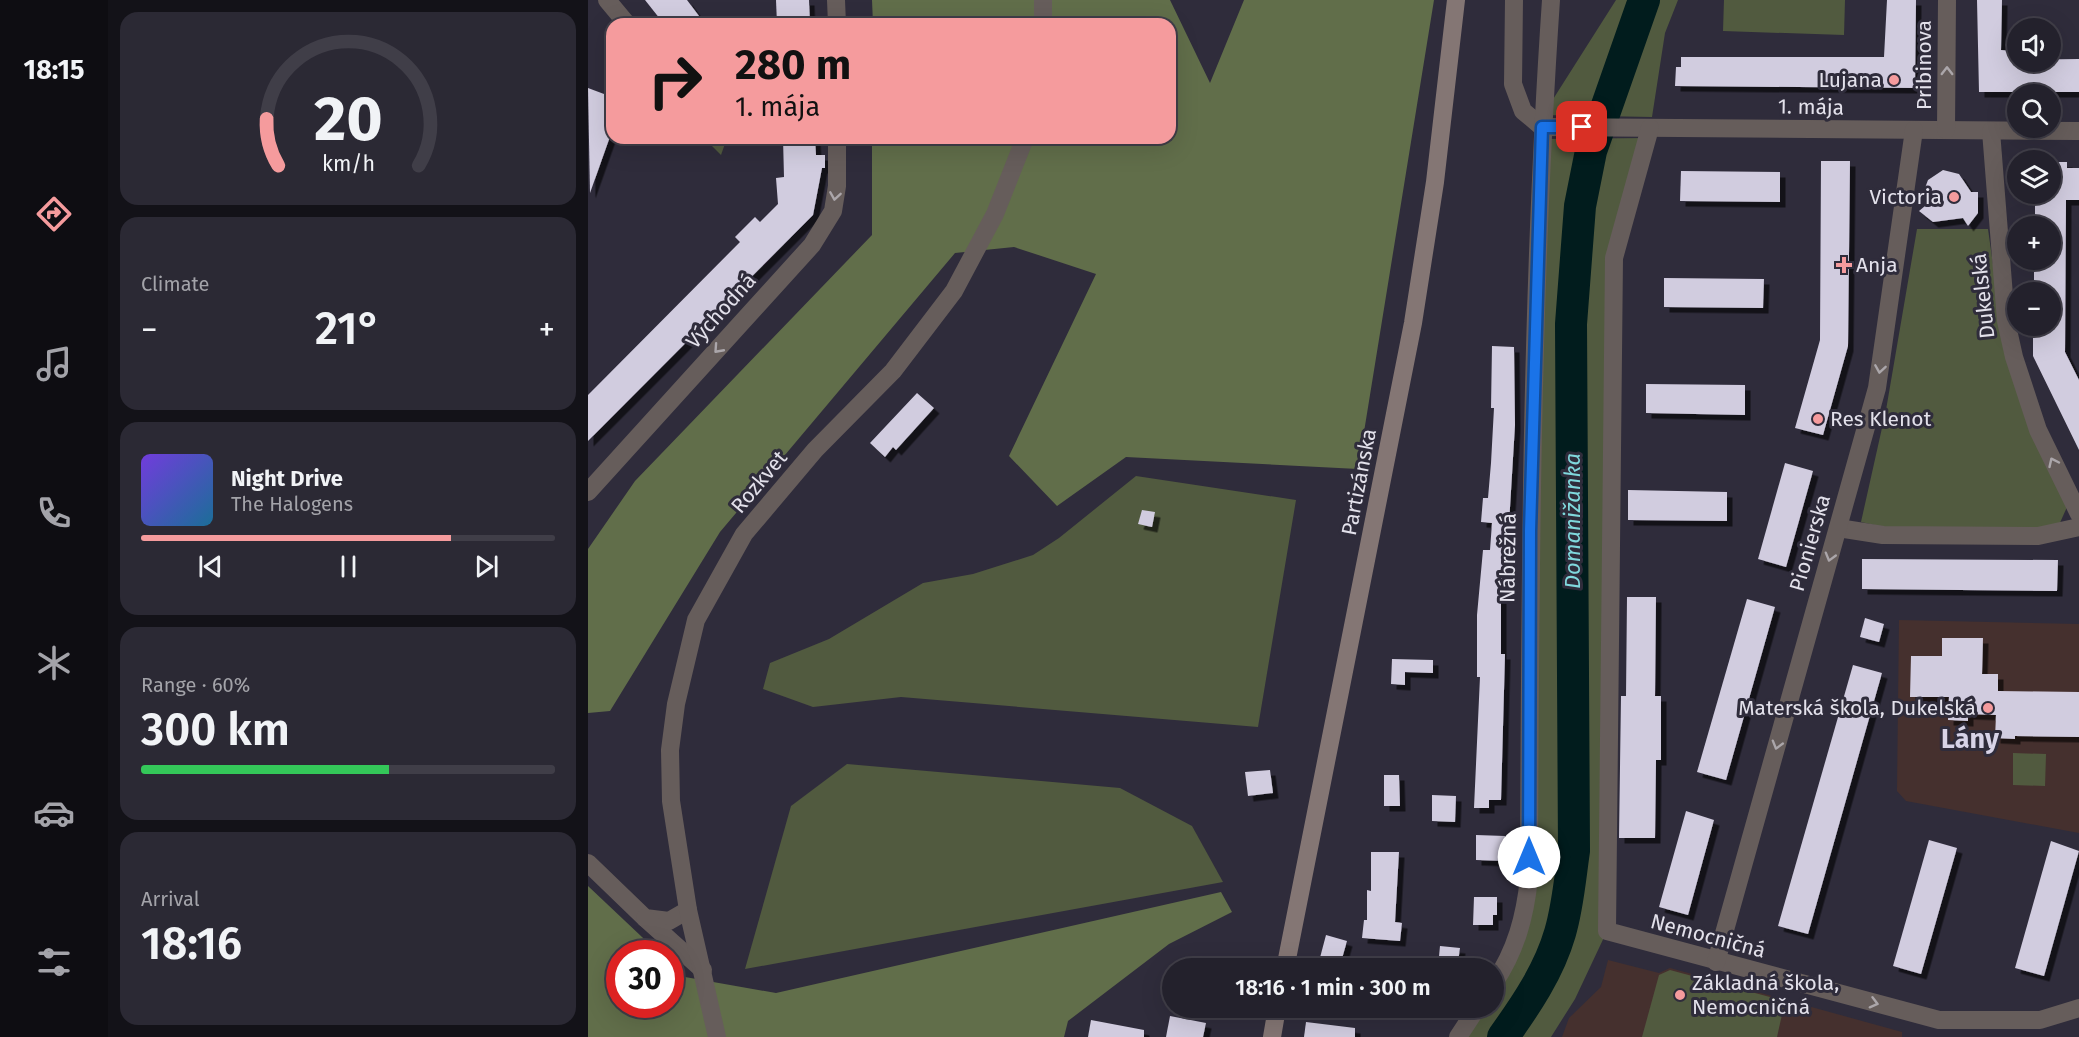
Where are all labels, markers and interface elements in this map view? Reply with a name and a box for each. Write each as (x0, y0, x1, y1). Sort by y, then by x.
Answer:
map controls (2007, 18, 2061, 336)
button: sound (2007, 18, 2061, 72)
street label: Pribinova (1911, 20, 1937, 110)
text: 280 m (735, 40, 851, 90)
icon: right (636, 42, 714, 120)
text: 18:15 (24, 54, 84, 86)
place label: Lujana (1819, 67, 1882, 93)
one-way arrow (1940, 67, 1953, 76)
marker: Lujana (1887, 73, 1901, 87)
text: 20 (314, 82, 382, 157)
button: search (2007, 84, 2061, 138)
text: 1. mája (735, 91, 820, 123)
street label: 1. mája (1778, 93, 1844, 121)
pin (1556, 101, 1607, 152)
icon: arrive (1565, 110, 1598, 143)
button: layers (2007, 150, 2061, 204)
text: km/h (321, 151, 375, 177)
place label: Victoria (1869, 184, 1942, 210)
marker: Victoria (1947, 190, 1961, 204)
one-way arrow (830, 192, 842, 201)
icon: directions (33, 193, 75, 235)
button: + (2007, 216, 2061, 270)
place label: Anja (1856, 252, 1898, 278)
street label: Dukelská (1966, 252, 2000, 340)
marker: Anja (1837, 258, 1851, 272)
street label: Východná (680, 268, 762, 354)
text: Climate (141, 272, 209, 296)
button: − (2007, 282, 2061, 336)
text: 21° (315, 302, 381, 356)
text: − (141, 310, 158, 350)
text: + (539, 310, 555, 350)
one-way arrow (714, 342, 725, 353)
icon: music (33, 343, 75, 385)
one-way arrow (1875, 365, 1887, 374)
place label: Res Klenot (1830, 406, 1932, 432)
marker: Res Klenot (1811, 412, 1825, 426)
street label: Partizánska (1336, 426, 1382, 538)
street label: Rozkvet (725, 445, 793, 519)
water label: Domanižanka (1559, 453, 1586, 589)
one-way arrow (2048, 457, 2060, 468)
text: Night Drive (231, 465, 343, 492)
icon: phone (33, 492, 75, 534)
text: The Halogens (231, 492, 353, 516)
street label: Pionierska (1784, 492, 1836, 594)
street label: Nábrežná (1494, 513, 1522, 603)
icon: previous (194, 550, 227, 583)
icon: pause (332, 550, 365, 583)
icon: next (470, 550, 503, 583)
one-way arrow (1825, 552, 1837, 562)
icon: climate (33, 642, 75, 684)
text: Range · 60% (141, 673, 250, 697)
place label: Materská škola, Dukelská (1738, 695, 1976, 721)
marker: Materská škola, Dukelská (1981, 701, 1995, 715)
text: 300 km (141, 703, 290, 757)
district label: Lány (1941, 723, 2000, 755)
one-way arrow (1772, 739, 1784, 750)
icon: car (33, 792, 75, 834)
position arrow (1497, 825, 1561, 889)
text: Arrival (141, 887, 200, 911)
street label: Nemocničná (1648, 908, 1768, 964)
text: 18:16 (141, 917, 242, 971)
speed limit sign: 30 (606, 940, 684, 1018)
icon: filters (33, 941, 75, 983)
place label: Základná škola, Nemocničná (1692, 970, 1839, 1020)
text: 18:16 · 1 min · 300 m (1235, 974, 1431, 1001)
marker: Základná škola, Nemocničná (1673, 988, 1687, 1002)
one-way arrow (1868, 996, 1879, 1008)

